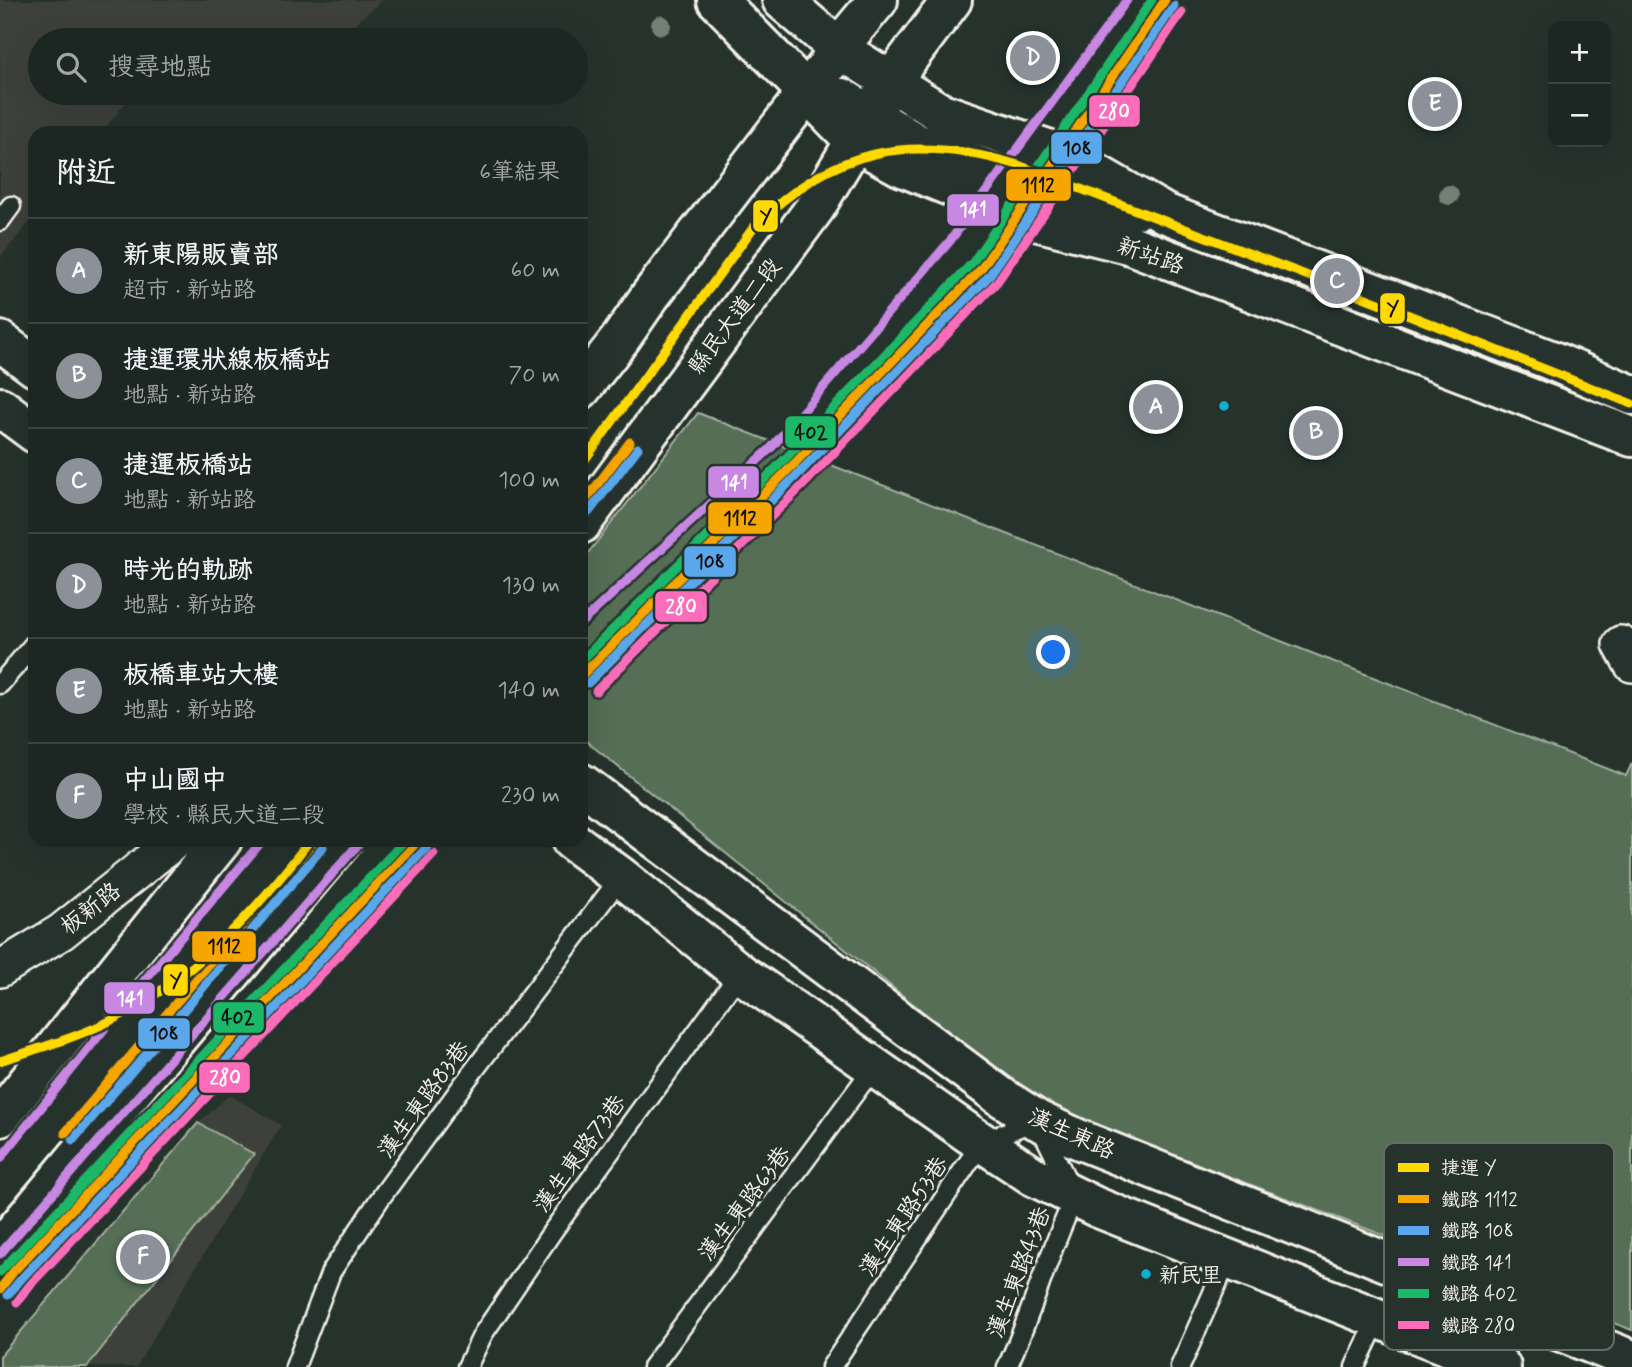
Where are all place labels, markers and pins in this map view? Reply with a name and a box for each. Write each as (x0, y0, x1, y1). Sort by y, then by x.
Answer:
pin: D (1010, 32, 1056, 84)
pin: E (1412, 78, 1458, 130)
pin: C (1314, 255, 1360, 307)
pin: A (1133, 381, 1179, 433)
unlabelled marker (1217, 399, 1231, 413)
pin: B (1293, 407, 1339, 459)
pin: F (120, 1231, 166, 1283)
place label: 新民里 (1159, 1262, 1222, 1290)
marker: 新民里 (1139, 1267, 1153, 1281)

